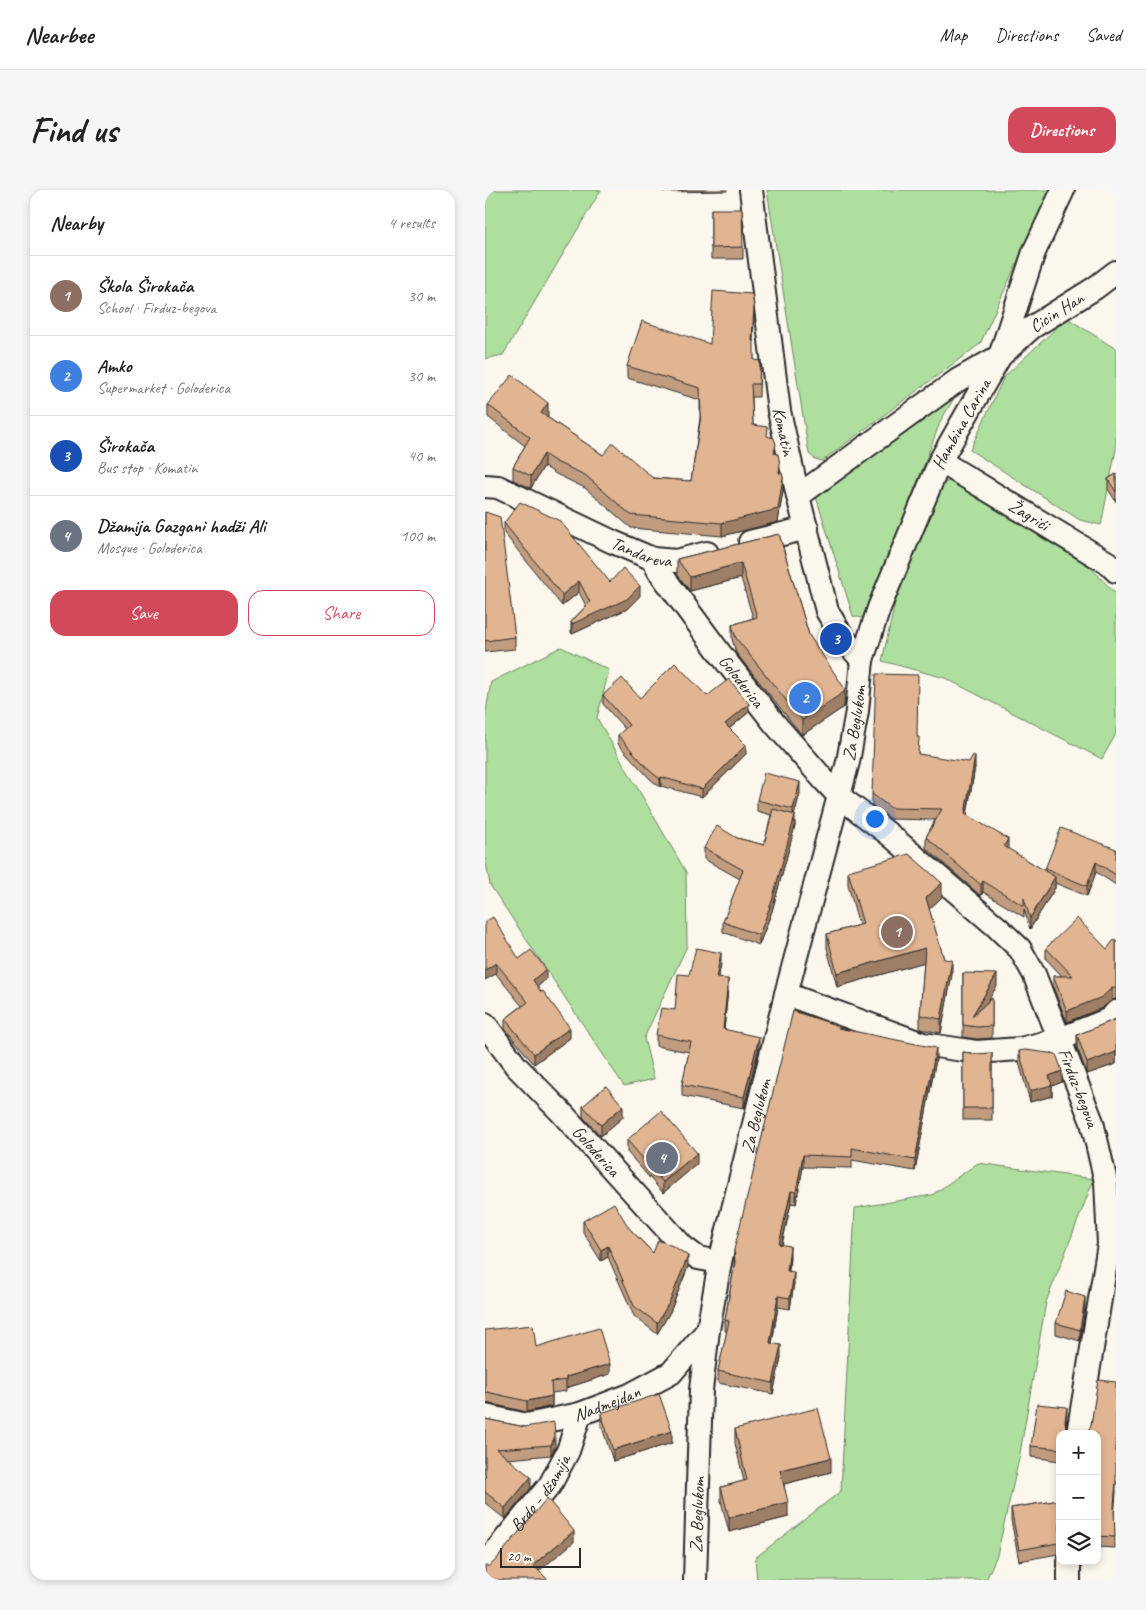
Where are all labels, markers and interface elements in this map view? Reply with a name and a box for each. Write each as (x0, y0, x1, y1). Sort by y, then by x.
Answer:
text: Nearbee (25, 20, 93, 50)
text: Map (940, 24, 967, 46)
text: Directions (995, 24, 1058, 46)
text: Saved (1086, 24, 1121, 46)
button: Directions (1008, 107, 1116, 153)
text: Find us (30, 108, 117, 153)
text: Nearby (50, 210, 103, 236)
text: 4 results (388, 213, 435, 233)
text: Škola Širokača (97, 274, 193, 298)
text: 1 (62, 286, 70, 306)
text: 30 m (408, 286, 435, 306)
street label: Cicin Han (1025, 286, 1089, 337)
text: School · Firduz-begova (97, 298, 216, 318)
text: Amko (97, 354, 132, 378)
text: 2 (62, 366, 70, 386)
text: 30 m (408, 366, 435, 386)
street label: Hambina Carina (927, 374, 996, 473)
text: Supermarket · Goloderica (97, 378, 230, 398)
street label: Komatin (768, 405, 800, 459)
text: Širokača (97, 434, 154, 458)
text: 3 (62, 446, 70, 466)
text: 40 m (408, 446, 435, 466)
text: Bus stop · Komatin (97, 458, 197, 478)
street label: Žagrići (1005, 494, 1055, 537)
text: Džamija Gazgani hadži Ali (97, 514, 265, 538)
text: 4 (62, 526, 70, 546)
text: 100 m (401, 526, 435, 546)
street label: Tandareva (608, 531, 673, 572)
text: Mosque · Goloderica (97, 538, 202, 558)
button: Save (50, 590, 238, 636)
button: Share (248, 590, 435, 636)
pin: 3 (820, 620, 852, 658)
street label: Goloderica (714, 650, 770, 713)
pin: 2 (789, 679, 821, 717)
street label: Za Beglukom (837, 683, 871, 762)
your location (862, 806, 888, 832)
pin: 1 (881, 913, 913, 951)
street label: Firduz-begova (1053, 1045, 1104, 1131)
street label: Za Beglukom (736, 1075, 776, 1155)
street label: Goloderica (568, 1121, 626, 1182)
pin: 4 (646, 1139, 678, 1177)
street label: Nadmejdan (572, 1380, 645, 1426)
map controls (1056, 1430, 1101, 1565)
button: + (1056, 1430, 1101, 1475)
street label: Brdo - džamija (505, 1450, 576, 1536)
street label: Za Beglukom (685, 1475, 709, 1553)
button: − (1056, 1475, 1101, 1520)
button: layers (1056, 1520, 1101, 1565)
scale bar (500, 1545, 581, 1568)
text: 20 m (507, 1548, 531, 1565)

